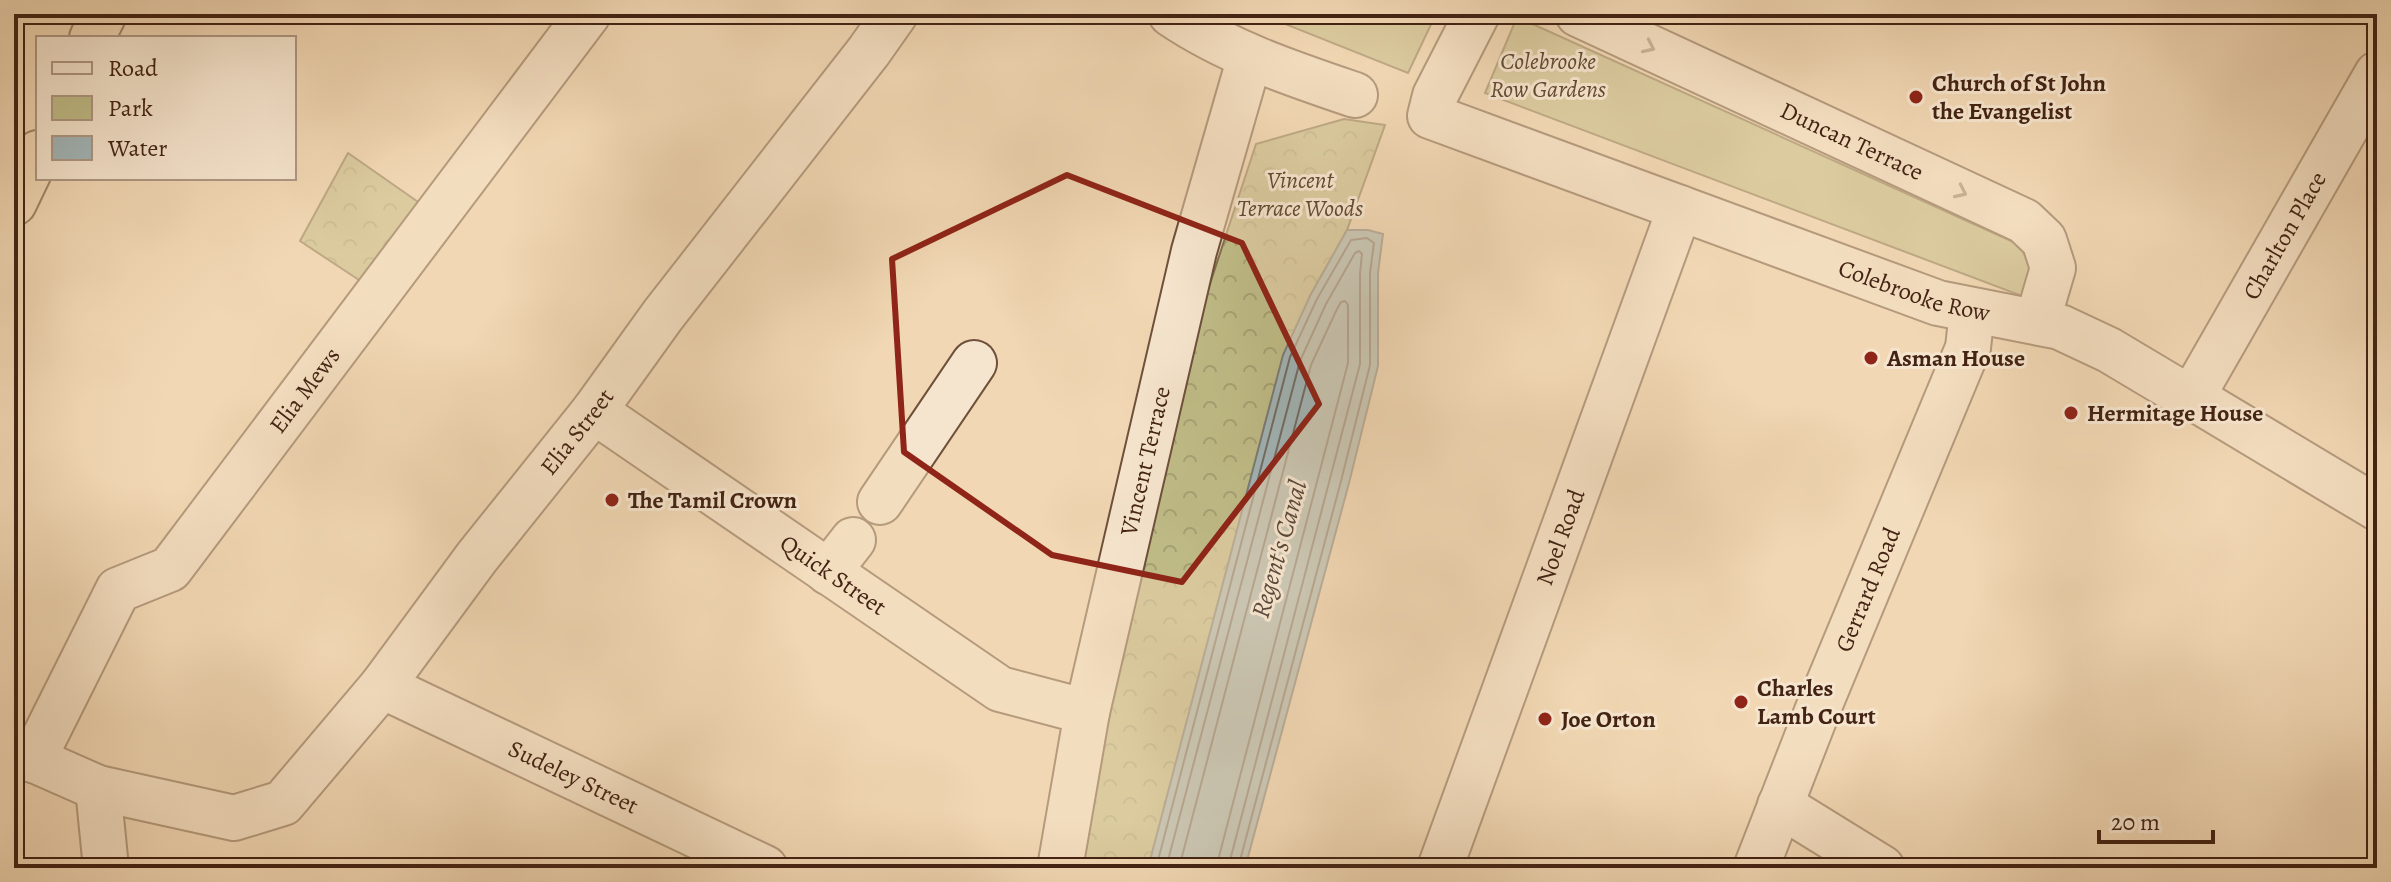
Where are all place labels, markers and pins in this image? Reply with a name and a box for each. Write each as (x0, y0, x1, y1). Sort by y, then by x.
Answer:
place label: Church of St John the Evangelist (1932, 67, 2107, 127)
marker: Church of St John the Evangelist (1907, 88, 1925, 106)
place label: Asman House (1886, 342, 2025, 374)
marker: Asman House (1862, 349, 1880, 367)
place label: Hermitage House (2087, 397, 2263, 429)
marker: Hermitage House (2062, 404, 2080, 422)
place label: The Tamil Crown (628, 484, 798, 516)
marker: The Tamil Crown (603, 491, 621, 509)
place label: Charles Lamb Court (1757, 672, 1876, 732)
marker: Charles Lamb Court (1732, 693, 1750, 711)
place label: Joe Orton (1561, 703, 1656, 735)
marker: Joe Orton (1536, 710, 1554, 728)

